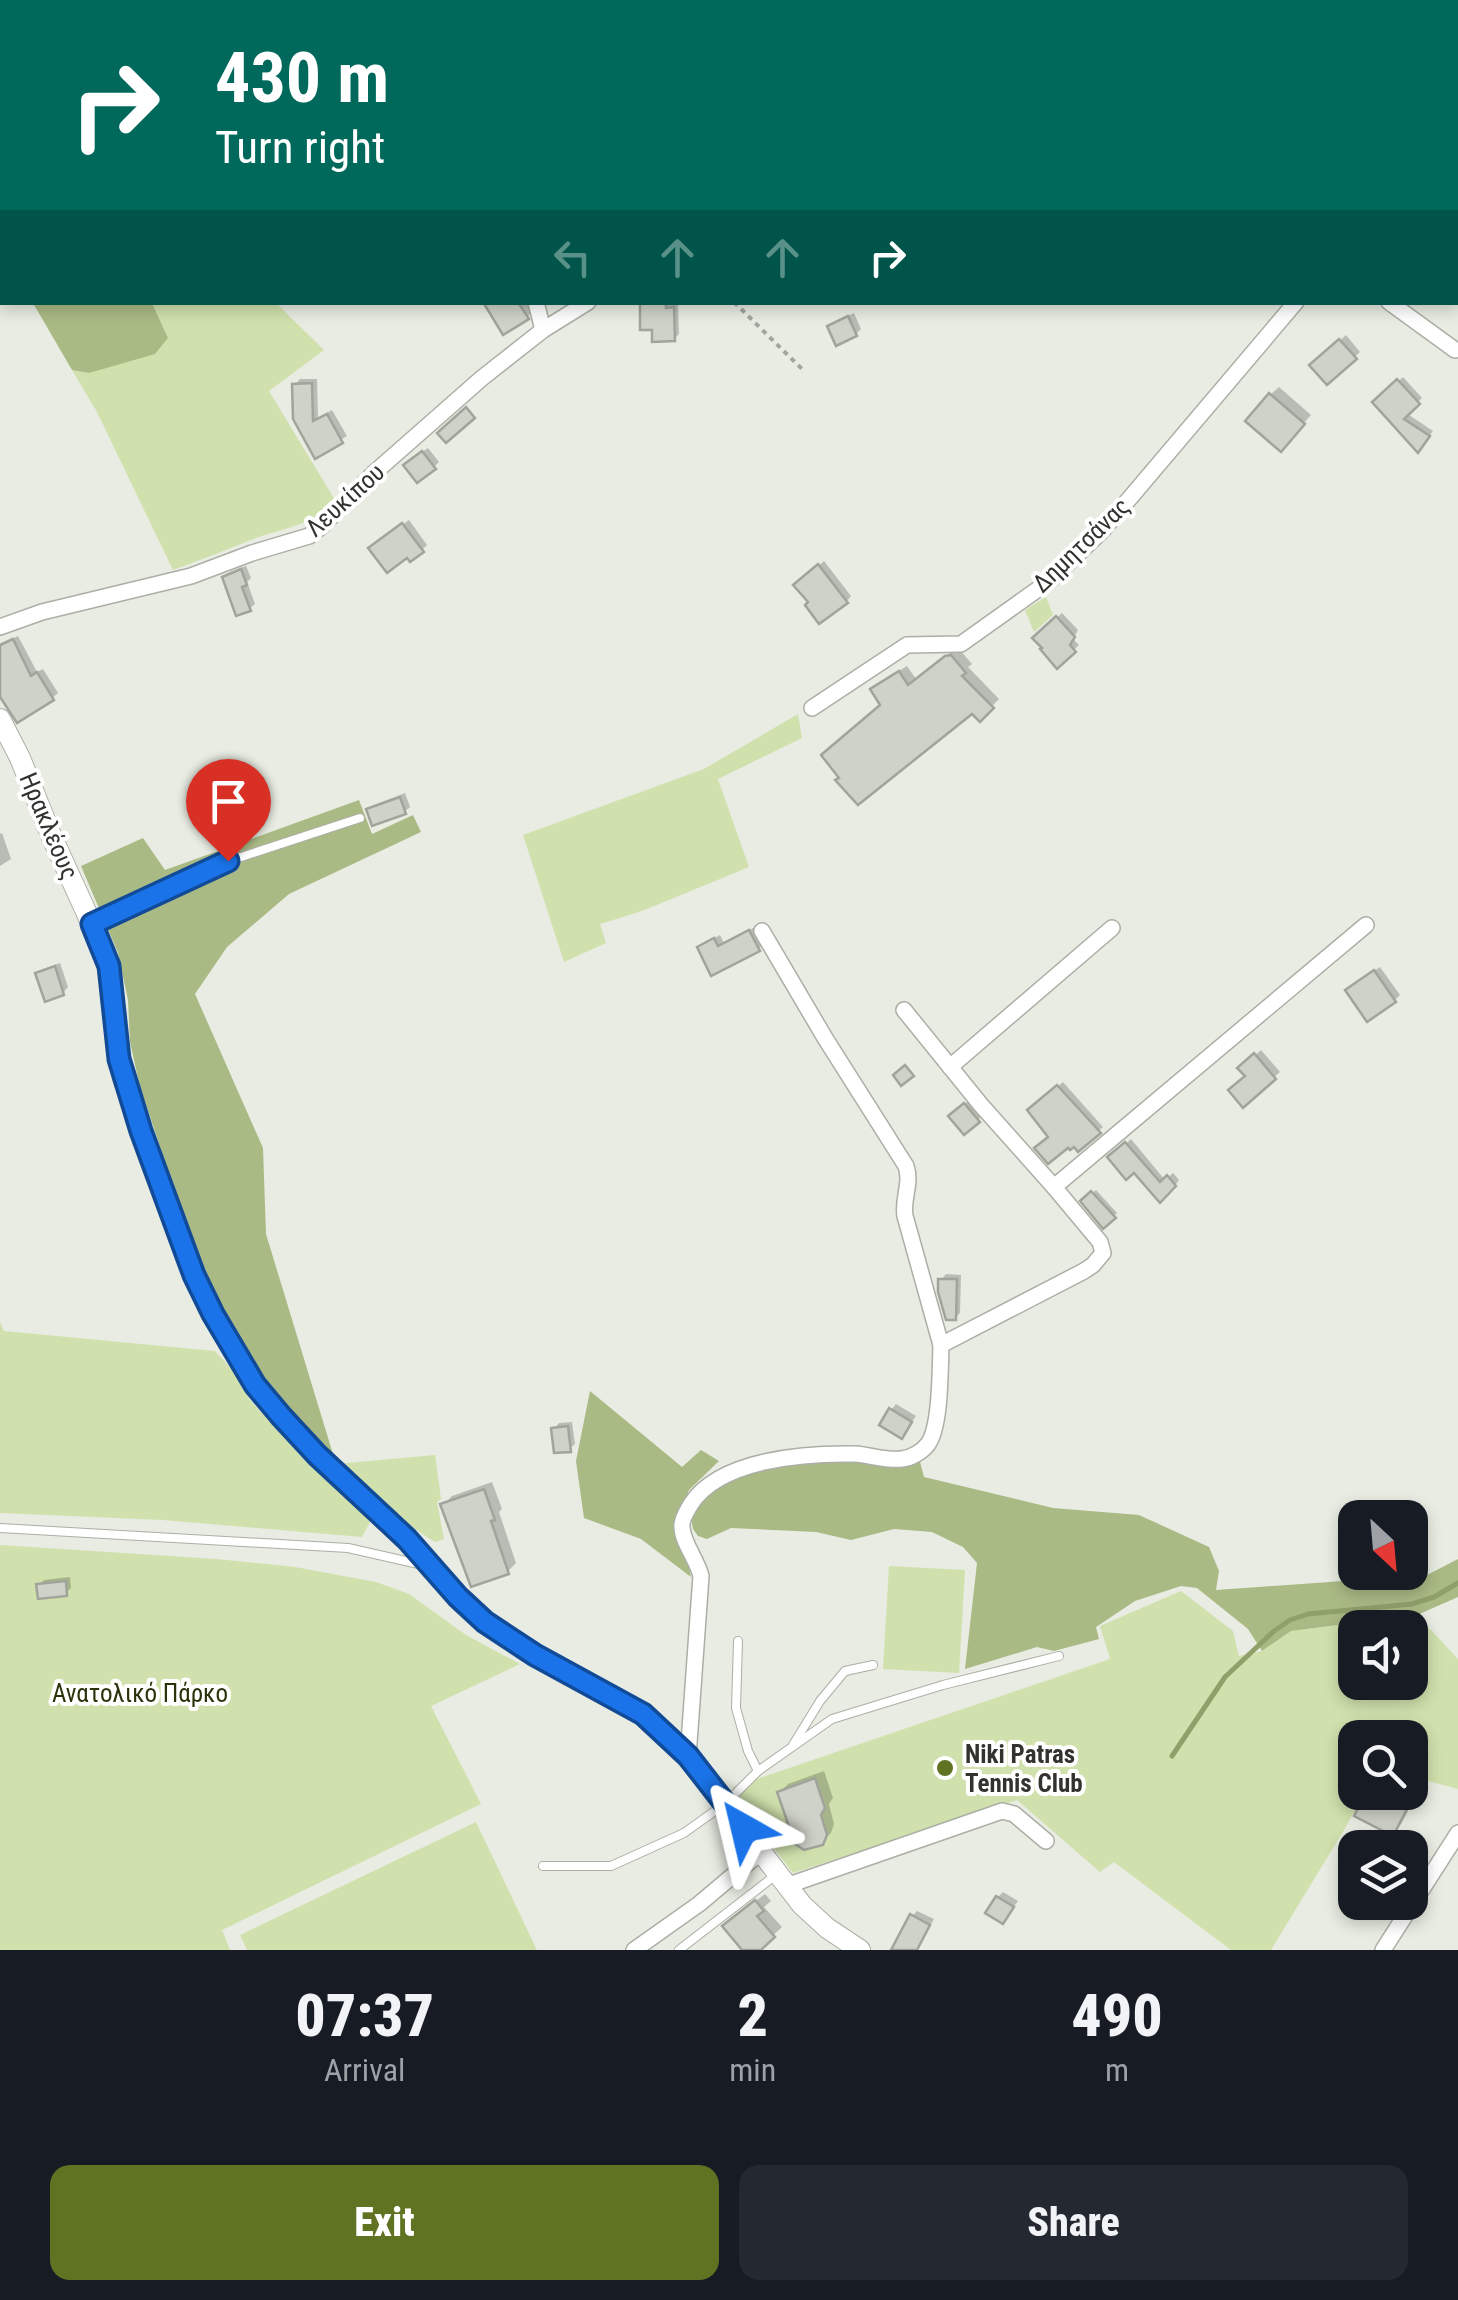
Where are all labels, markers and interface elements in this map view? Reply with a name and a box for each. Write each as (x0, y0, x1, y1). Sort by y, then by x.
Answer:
text: 430 m (215, 37, 389, 119)
icon: right (50, 40, 180, 170)
text: Turn right (215, 121, 385, 174)
icon: left (545, 230, 600, 285)
icon: ahead (650, 230, 705, 285)
icon: ahead (755, 230, 810, 285)
icon: right (860, 230, 915, 285)
street label: Λευκίπου (300, 457, 390, 543)
street label: Δημητσάνας (1026, 492, 1136, 598)
pin (186, 759, 271, 862)
street label: Ηρακλέους (14, 768, 84, 884)
icon: arrive (201, 774, 256, 829)
north arrow (1338, 1500, 1428, 1590)
map controls (1338, 1500, 1428, 1920)
button: sound (1338, 1610, 1428, 1700)
park label: Ανατολικό Πάρκο (52, 1679, 228, 1708)
button: search (1338, 1720, 1428, 1810)
place label: Niki Patras Tennis Club (965, 1740, 1083, 1798)
marker: Niki Patras Tennis Club (934, 1757, 956, 1779)
position arrow (692, 1776, 796, 1880)
button: layers (1338, 1830, 1428, 1920)
text: 07:37 (295, 1980, 434, 2051)
text: 2 (737, 1980, 768, 2051)
text: 490 (1071, 1980, 1163, 2051)
text: Arrival (324, 2051, 405, 2089)
text: min (729, 2051, 776, 2089)
text: m (1105, 2051, 1129, 2089)
button: Exit (50, 2165, 719, 2280)
button: Share (739, 2165, 1408, 2280)

